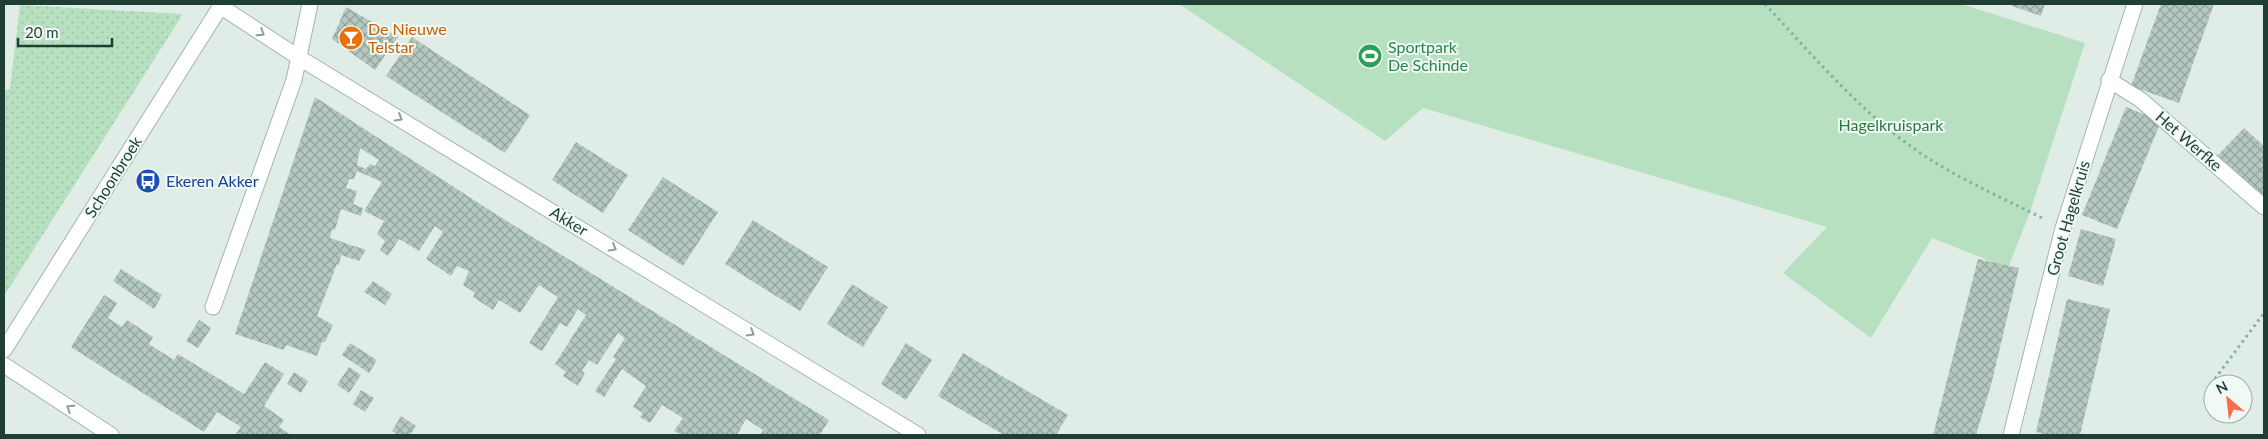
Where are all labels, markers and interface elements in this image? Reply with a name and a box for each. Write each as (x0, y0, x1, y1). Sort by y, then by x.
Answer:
scale bar (18, 15, 111, 47)
place label: De Nieuwe Telstar (368, 19, 447, 56)
text: 20 m (25, 23, 59, 41)
bar icon: De Nieuwe Telstar (338, 25, 364, 51)
one-way arrow (256, 26, 265, 36)
place label: Sportpark De Schinde (1388, 37, 1468, 74)
sports icon: Sportpark De Schinde (1357, 43, 1383, 69)
street label: Het Werfke (2152, 107, 2226, 175)
one-way arrow (394, 111, 403, 121)
park label: Hagelkruispark (1839, 115, 1944, 134)
street label: Schoonbroek (80, 132, 146, 221)
street label: Groot Hagelkruis (2042, 158, 2093, 278)
bus stop icon: Ekeren Akker (135, 168, 161, 194)
place label: Ekeren Akker (166, 171, 259, 190)
street label: Akker (547, 202, 592, 239)
one-way arrow (607, 242, 616, 252)
one-way arrow (746, 327, 755, 336)
north arrow (2203, 374, 2253, 424)
text: N (2213, 377, 2230, 397)
one-way arrow (67, 405, 76, 415)

